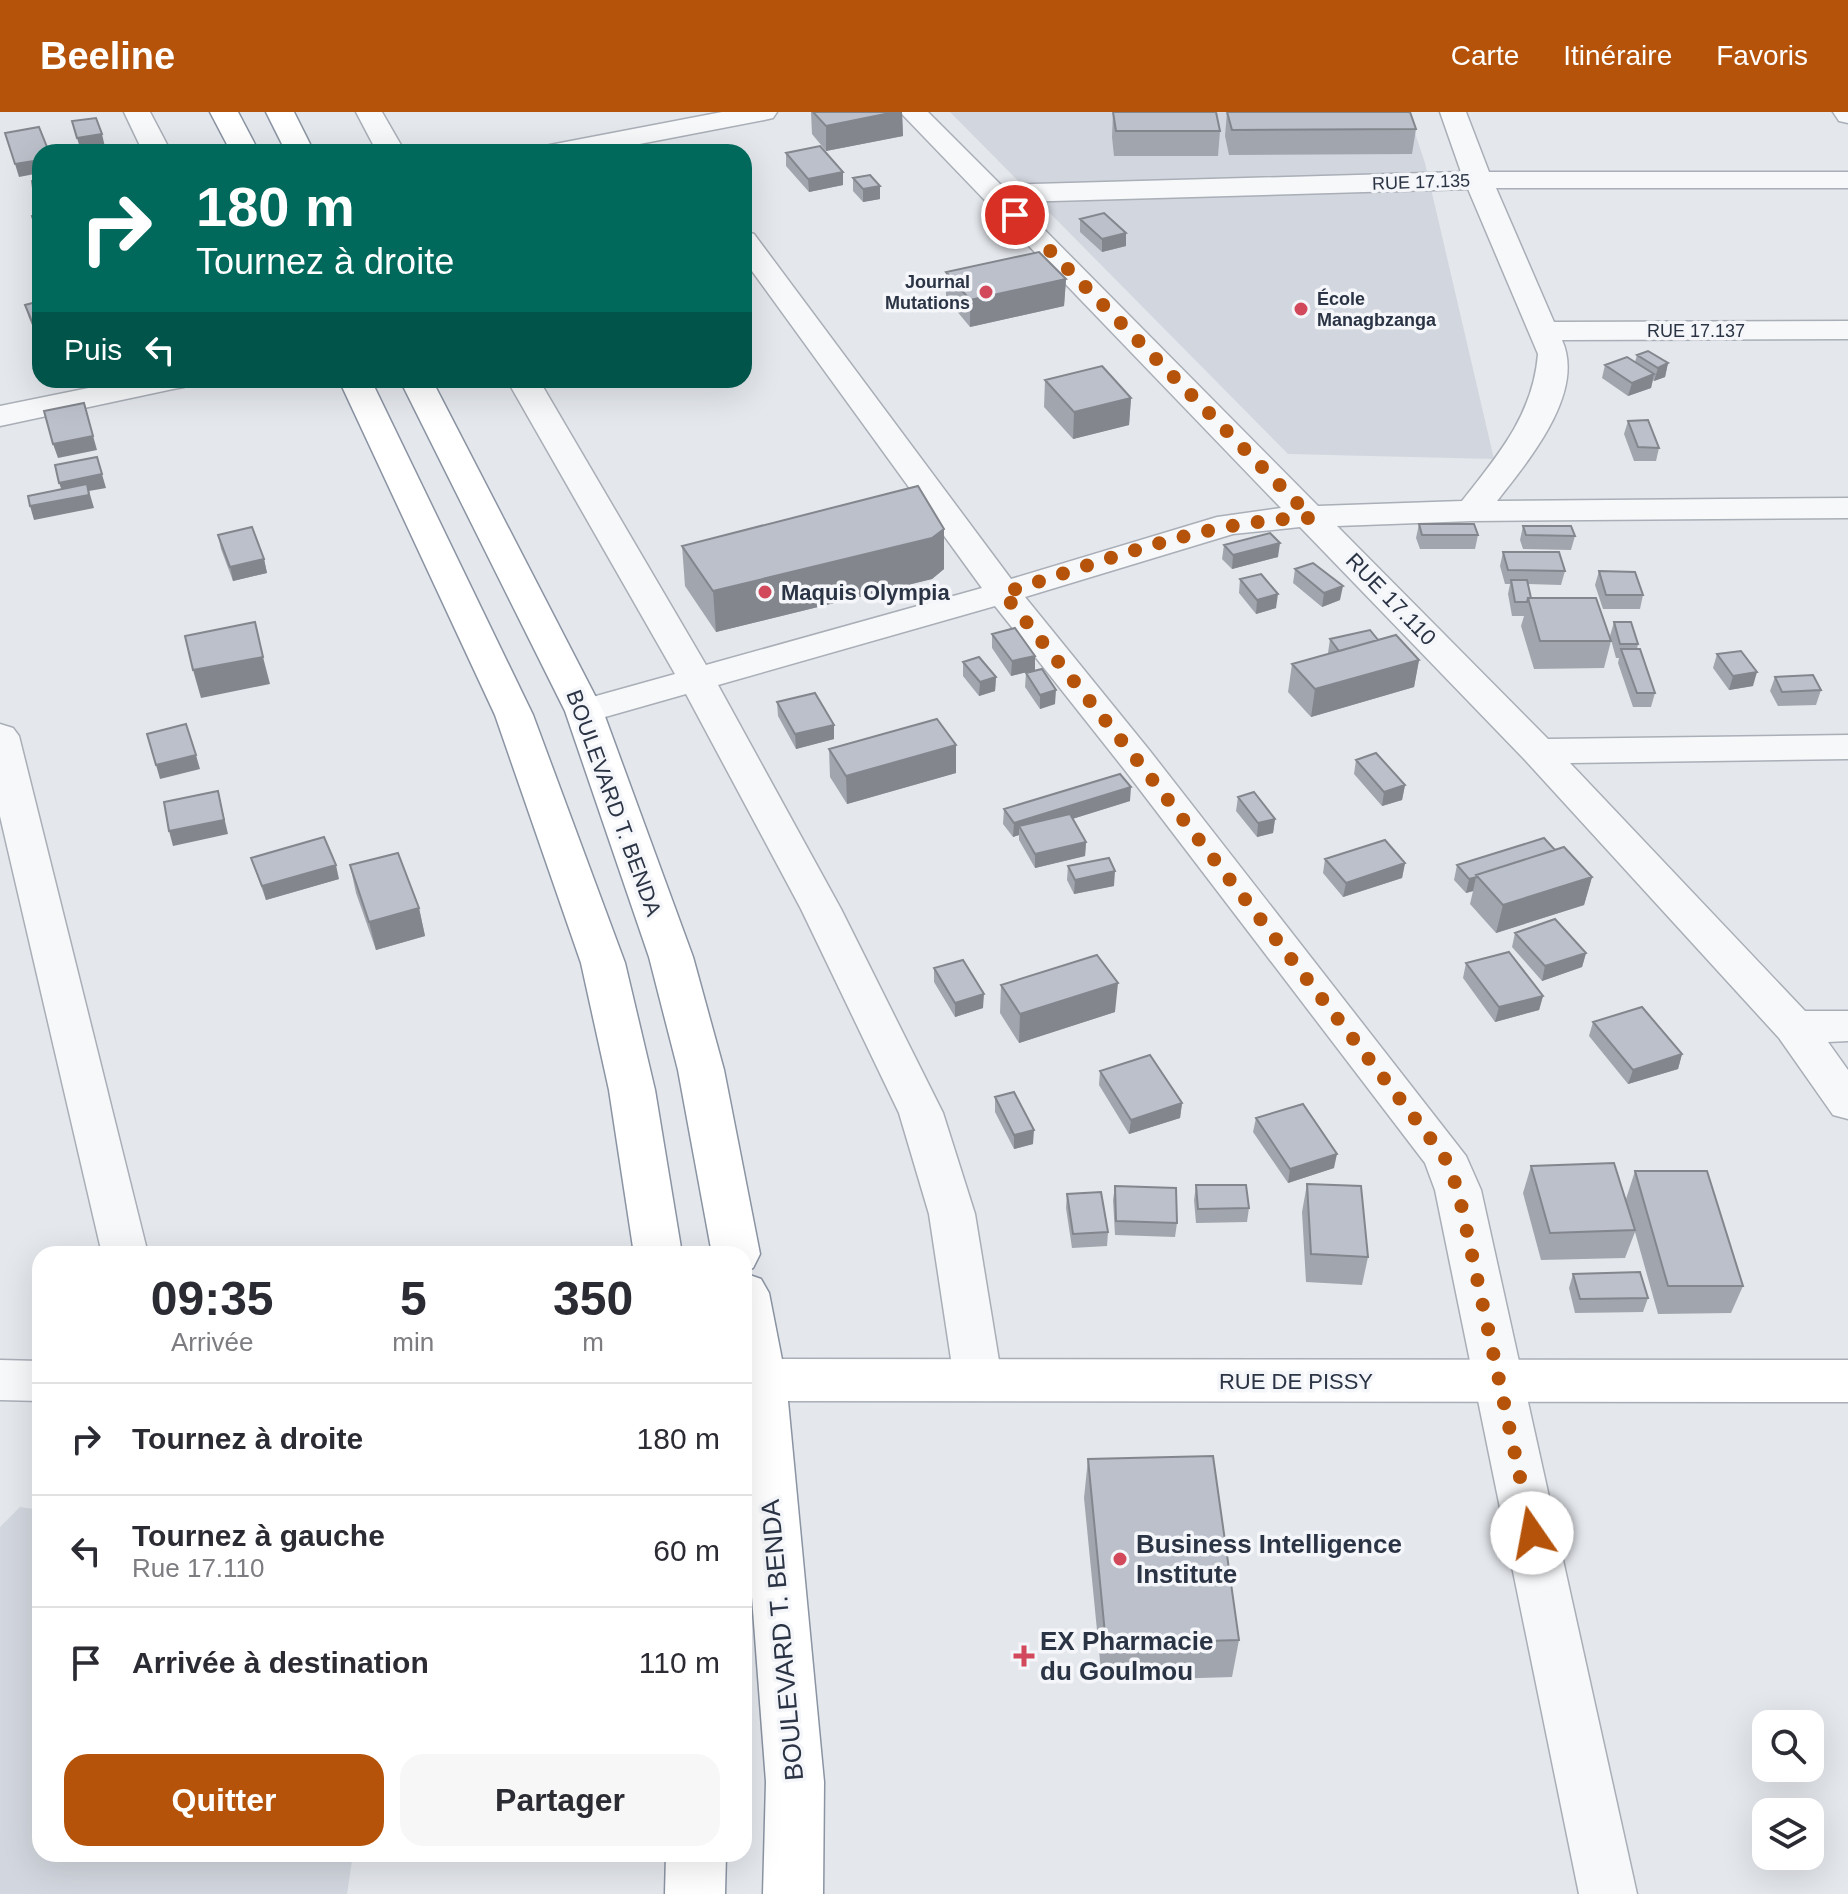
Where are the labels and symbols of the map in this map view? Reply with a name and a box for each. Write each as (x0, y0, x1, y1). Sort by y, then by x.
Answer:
street label: RUE 17.135 (1372, 170, 1470, 194)
pin (981, 181, 1049, 249)
place label: Journal Mutations (885, 272, 970, 313)
marker: Journal Mutations (977, 283, 995, 301)
place label: École Managbzanga (1317, 288, 1437, 330)
marker: École Managbzanga (1292, 300, 1310, 318)
street label: RUE 17.137 (1647, 321, 1745, 341)
street label: RUE 17.110 (1341, 548, 1441, 650)
place label: Maquis Olympia (781, 580, 950, 605)
marker: Maquis Olympia (756, 583, 774, 601)
street label: BOULEVARD T. BENDA (561, 687, 667, 920)
street label: RUE DE PISSY (1219, 1369, 1373, 1394)
position arrow (1490, 1491, 1574, 1575)
street label: BOULEVARD T. BENDA (755, 1497, 809, 1782)
place label: Business Intelligence Institute (1136, 1529, 1402, 1589)
marker: Business Intelligence Institute (1111, 1550, 1129, 1568)
place label: EX Pharmacie du Goulmou (1040, 1626, 1213, 1686)
marker: EX Pharmacie du Goulmou (1015, 1647, 1033, 1665)

